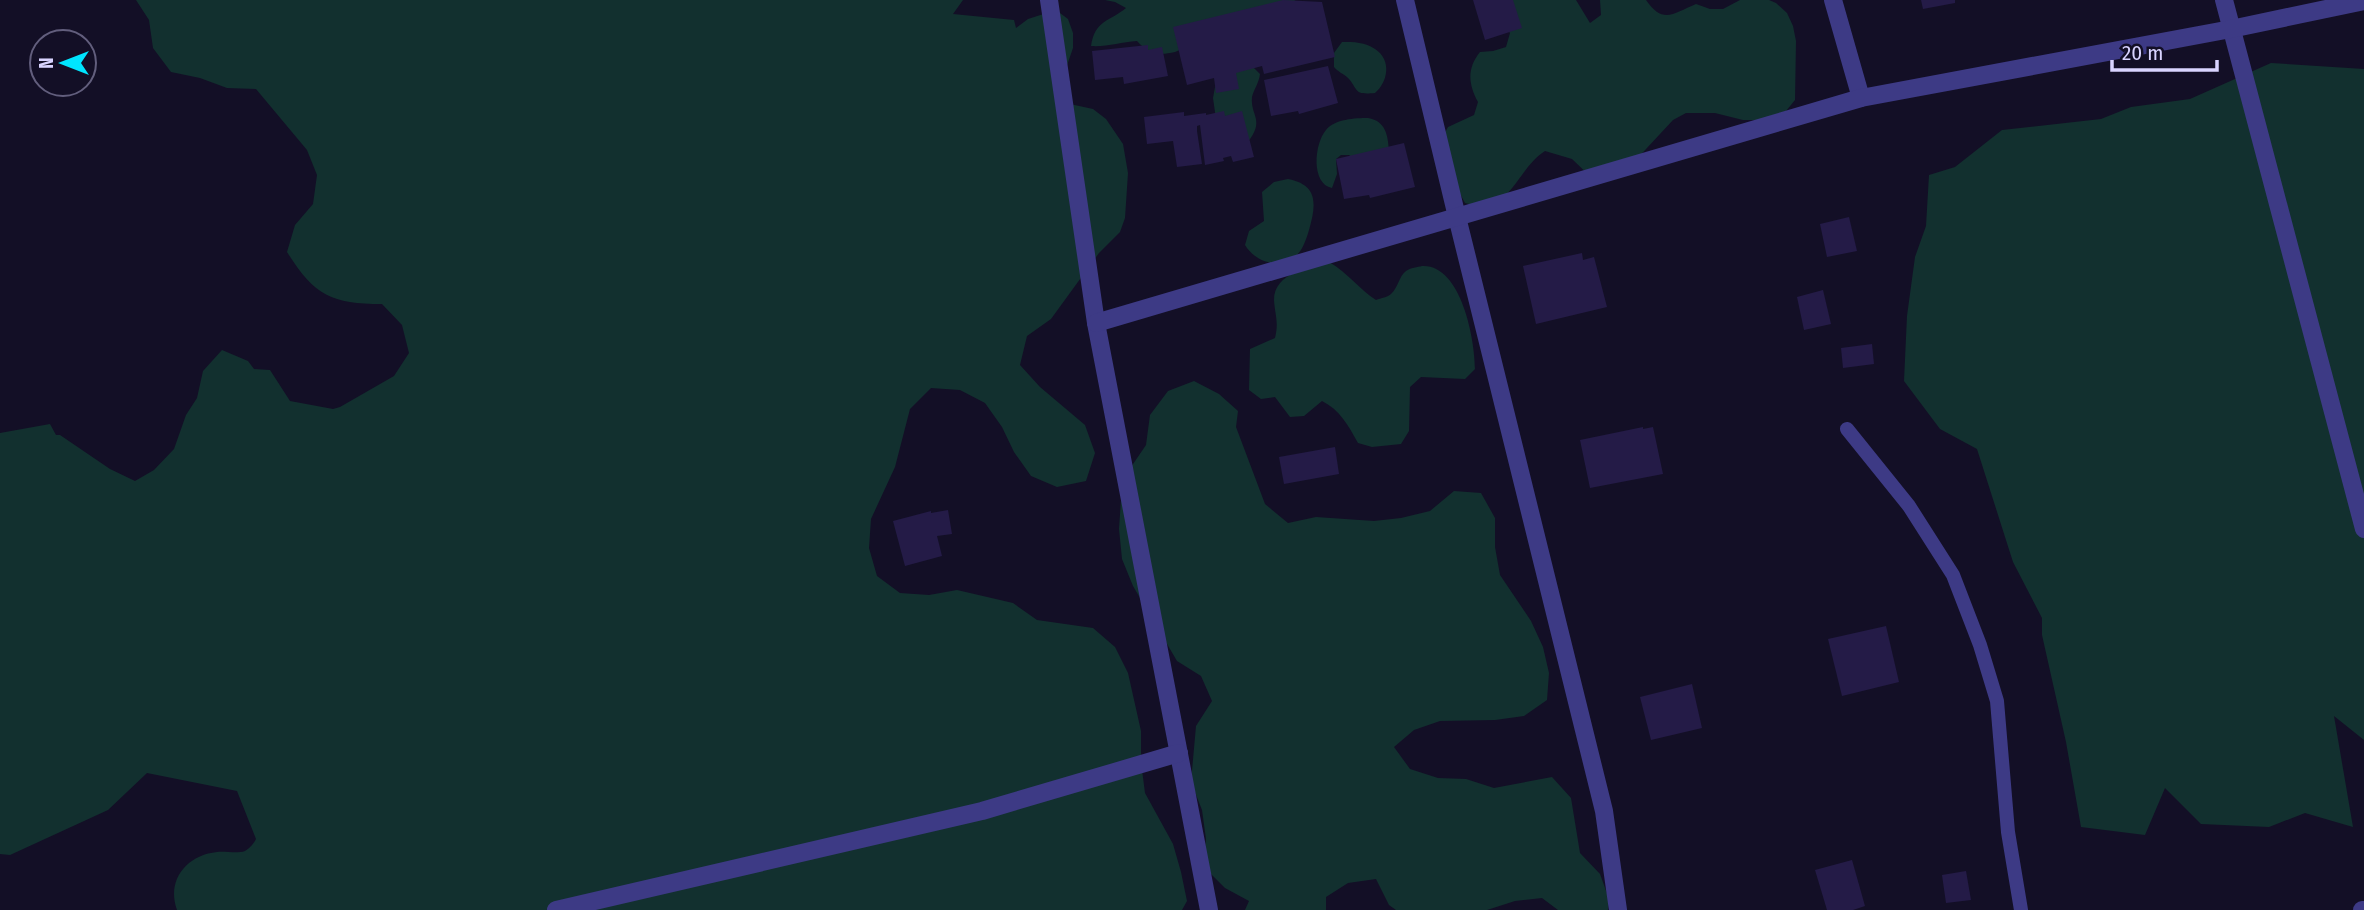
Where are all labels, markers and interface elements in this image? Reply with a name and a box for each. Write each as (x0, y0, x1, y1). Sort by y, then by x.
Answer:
north arrow (28, 28, 98, 98)
scale bar (2112, 28, 2217, 72)
text: 20 m (2122, 40, 2163, 66)
text: N (35, 57, 58, 69)

